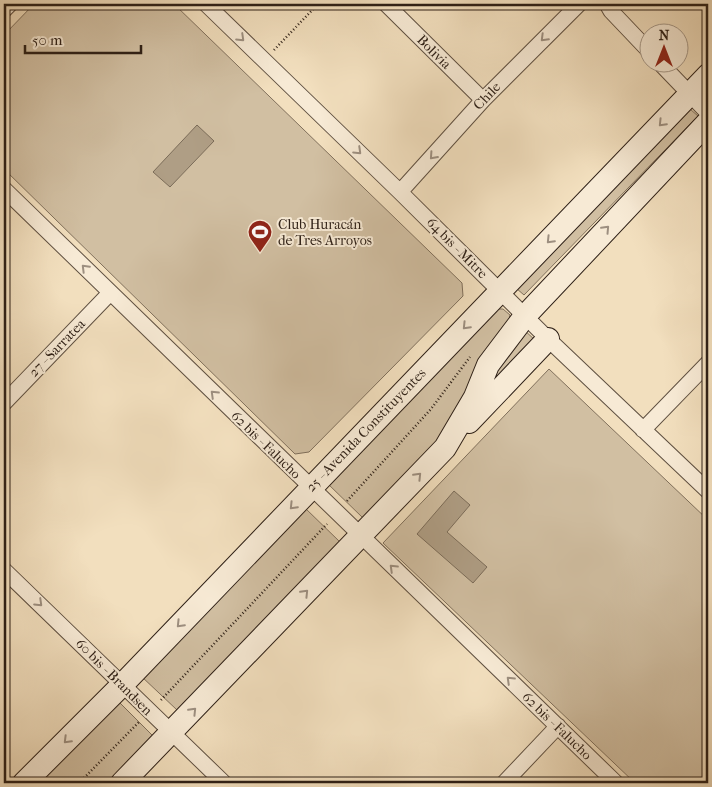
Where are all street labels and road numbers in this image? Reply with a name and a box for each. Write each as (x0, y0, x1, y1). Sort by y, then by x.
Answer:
street label: Bolivia (413, 31, 455, 73)
street label: Chile (470, 78, 504, 113)
street label: 64 bis - Mitre (423, 214, 491, 282)
street label: 27 - Sarratea (25, 315, 89, 381)
street label: 25 - Avenida Constituyentes (302, 365, 430, 495)
street label: 62 bis - Falucho (228, 407, 304, 483)
street label: 60 bis - Brandsen (72, 635, 156, 719)
street label: 62 bis - Falucho (519, 688, 595, 764)

